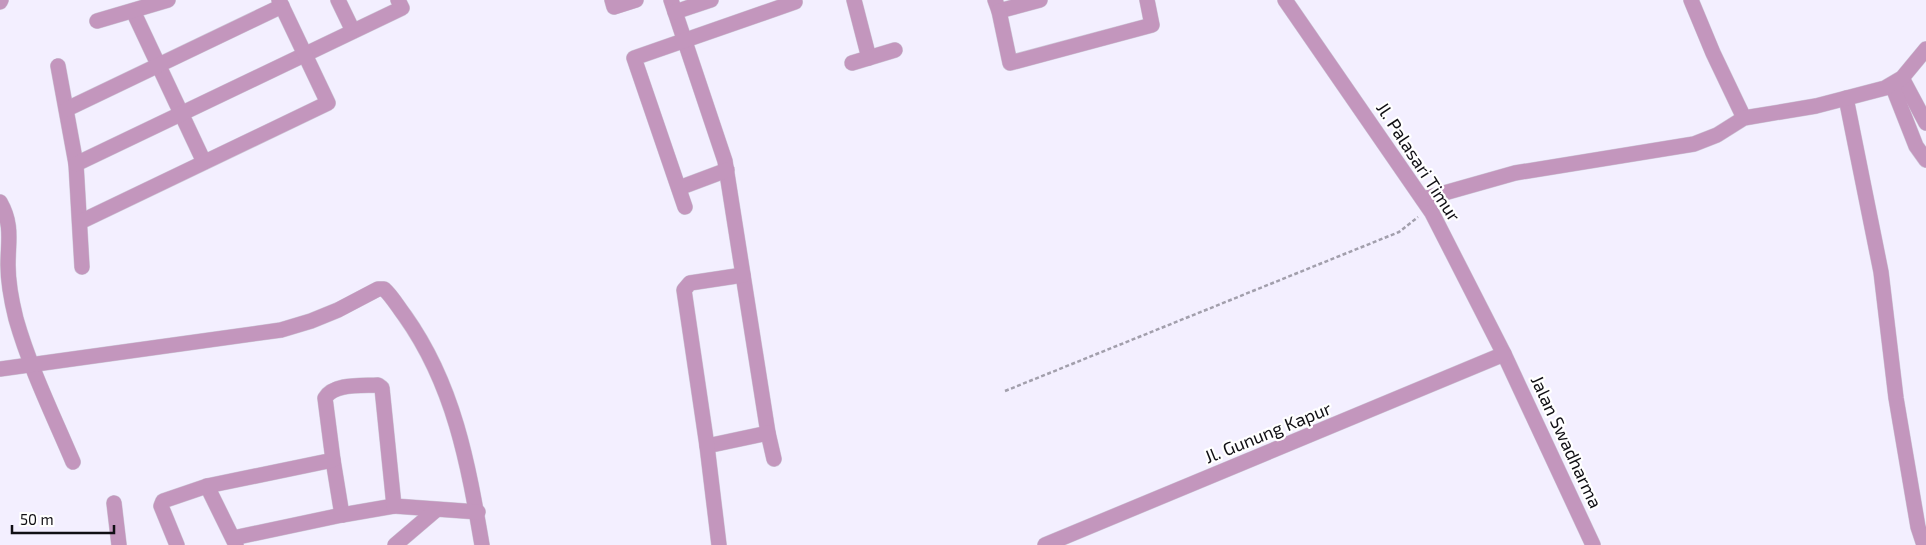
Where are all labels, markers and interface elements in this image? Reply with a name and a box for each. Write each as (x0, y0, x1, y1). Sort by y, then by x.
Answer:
street label: Jl. Palasari Timur (1372, 98, 1466, 225)
street label: Jalan Swadharma (1527, 372, 1607, 511)
street label: Jl. Gunung Kapur (1201, 397, 1334, 468)
scale bar (12, 502, 115, 534)
text: 50 m (20, 510, 54, 528)

